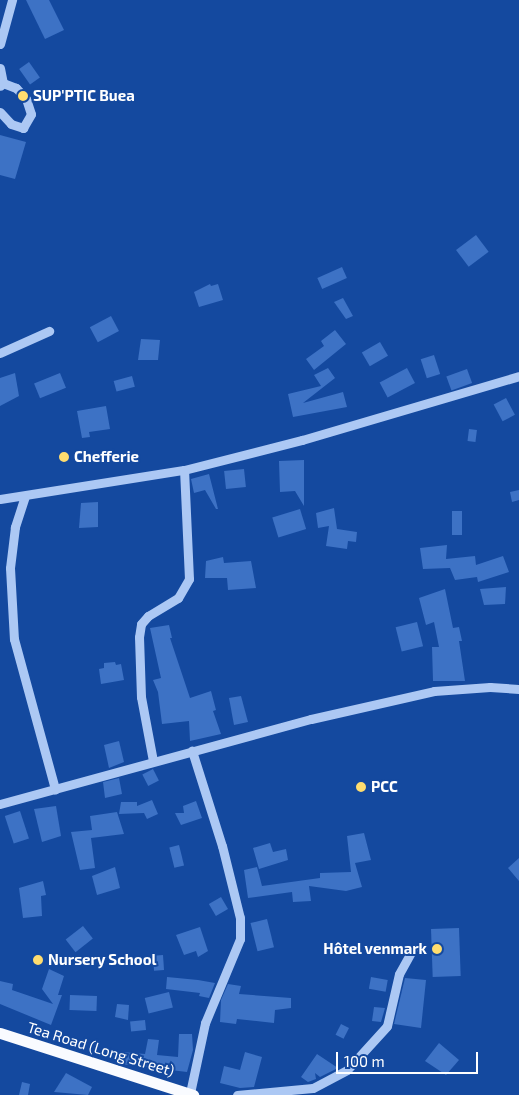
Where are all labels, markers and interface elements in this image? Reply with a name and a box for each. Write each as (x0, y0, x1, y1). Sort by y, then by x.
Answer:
place label: SUP'PTIC Buea (33, 87, 135, 105)
marker: SUP'PTIC Buea (17, 90, 29, 102)
place label: Chefferie (74, 448, 139, 466)
marker: Chefferie (58, 451, 70, 463)
place label: PCC (371, 778, 398, 796)
marker: PCC (355, 781, 367, 793)
place label: Hôtel venmark (323, 940, 427, 958)
marker: Hôtel venmark (431, 943, 443, 955)
place label: Nursery School (48, 951, 157, 969)
marker: Nursery School (32, 954, 44, 966)
street label: Tea Road (Long Street) (25, 1018, 177, 1080)
scale bar (339, 1042, 482, 1074)
text: 100 m (344, 1052, 385, 1070)

